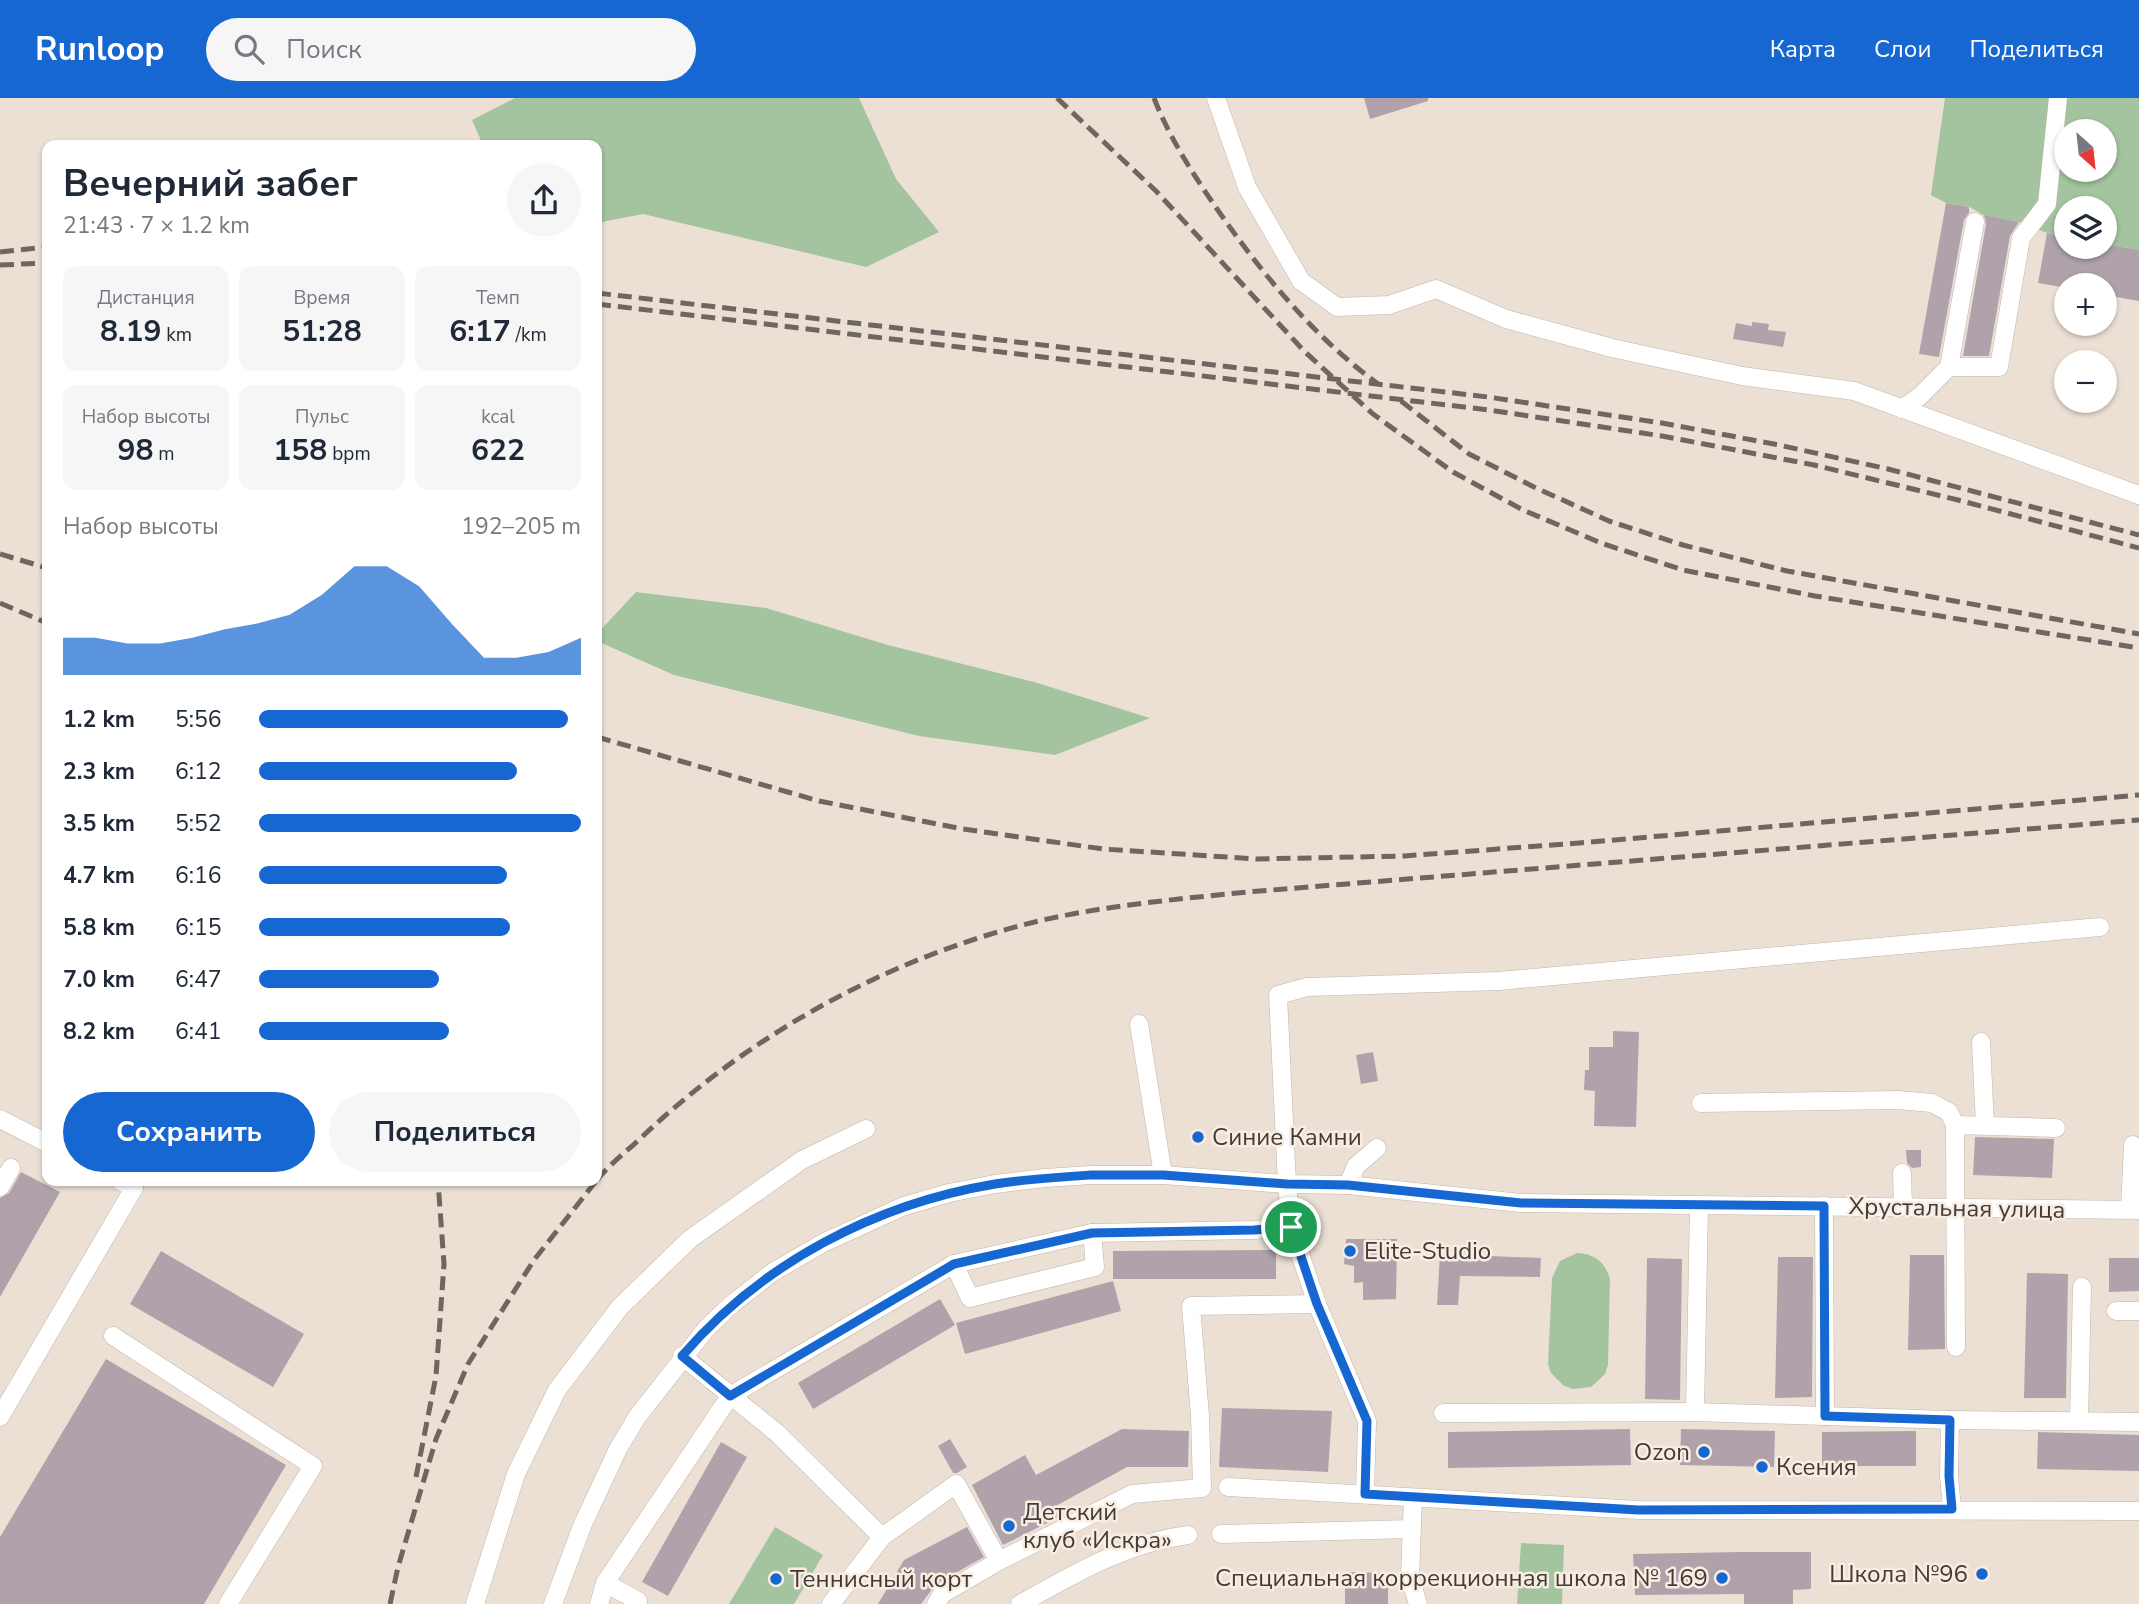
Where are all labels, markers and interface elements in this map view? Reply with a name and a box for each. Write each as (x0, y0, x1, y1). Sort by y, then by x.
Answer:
search box (206, 18, 696, 81)
text: Runloop (35, 27, 164, 72)
icon: search (230, 30, 268, 68)
text: Поиск (286, 32, 362, 67)
text: Карта (1770, 33, 1836, 65)
text: Слои (1874, 33, 1931, 65)
text: Поделиться (1969, 33, 2104, 65)
north arrow (2054, 119, 2118, 182)
map controls (2054, 119, 2117, 413)
text: Вечерний забег (63, 158, 358, 209)
button: share (507, 163, 581, 237)
button: layers (2054, 196, 2117, 259)
text: 21:43 · 7 × 1.2 km (63, 210, 250, 241)
button: + (2054, 273, 2117, 336)
text: Дистанция (97, 285, 195, 311)
text: Время (293, 285, 351, 311)
text: Темп (476, 285, 520, 311)
text: 8.19 (100, 311, 161, 352)
text: 51:28 (282, 311, 362, 352)
text: 6:17 (449, 311, 511, 352)
text: km (161, 322, 192, 348)
text: /km (511, 322, 547, 348)
button: − (2054, 350, 2117, 413)
text: Набор высоты (82, 404, 210, 430)
text: Пульс (295, 404, 349, 430)
text: kcal (481, 404, 515, 430)
text: 98 (117, 430, 153, 471)
text: 158 (273, 430, 327, 471)
text: 622 (471, 430, 525, 471)
text: m (153, 441, 175, 467)
text: bpm (327, 441, 371, 467)
text: Набор высоты (63, 511, 219, 542)
text: 192–205 m (461, 511, 581, 542)
text: 1.2 km (63, 704, 135, 735)
text: 5:56 (175, 704, 222, 735)
text: 2.3 km (63, 756, 135, 787)
text: 6:12 (175, 756, 222, 787)
text: 3.5 km (63, 808, 135, 839)
text: 5:52 (175, 808, 222, 839)
text: 4.7 km (63, 860, 135, 891)
text: 6:16 (175, 860, 222, 891)
text: 5.8 km (63, 912, 135, 943)
text: 6:15 (175, 912, 222, 943)
text: 7.0 km (63, 964, 135, 995)
text: 6:47 (175, 964, 222, 995)
text: 8.2 km (63, 1016, 135, 1047)
text: 6:41 (175, 1016, 222, 1047)
button: Сохранить (63, 1092, 315, 1172)
button: Поделиться (329, 1092, 581, 1172)
place label: Синие Камни (1212, 1121, 1362, 1153)
marker: Синие Камни (1190, 1129, 1206, 1145)
street label: Хрустальная улица (1848, 1190, 2066, 1226)
pin (1261, 1197, 1321, 1257)
icon: arrive (1272, 1208, 1310, 1246)
place label: Elite-Studio (1364, 1235, 1491, 1267)
marker: Elite-Studio (1342, 1243, 1358, 1259)
place label: Ozon (1634, 1436, 1690, 1468)
marker: Ozon (1696, 1444, 1712, 1460)
place label: Ксения (1776, 1451, 1857, 1483)
marker: Ксения (1754, 1459, 1770, 1475)
place label: Детский клуб «Искра» (1023, 1496, 1172, 1556)
marker: Детский клуб «Искра» (1001, 1518, 1017, 1534)
place label: Школа №96 (1829, 1558, 1968, 1590)
place label: Специальная коррекционная школа № 169 (1215, 1562, 1708, 1594)
place label: Теннисный корт (790, 1563, 972, 1595)
marker: Школа №96 (1974, 1566, 1990, 1582)
marker: Специальная коррекционная школа № 169 (1714, 1570, 1730, 1586)
marker: Теннисный корт (768, 1571, 784, 1587)

